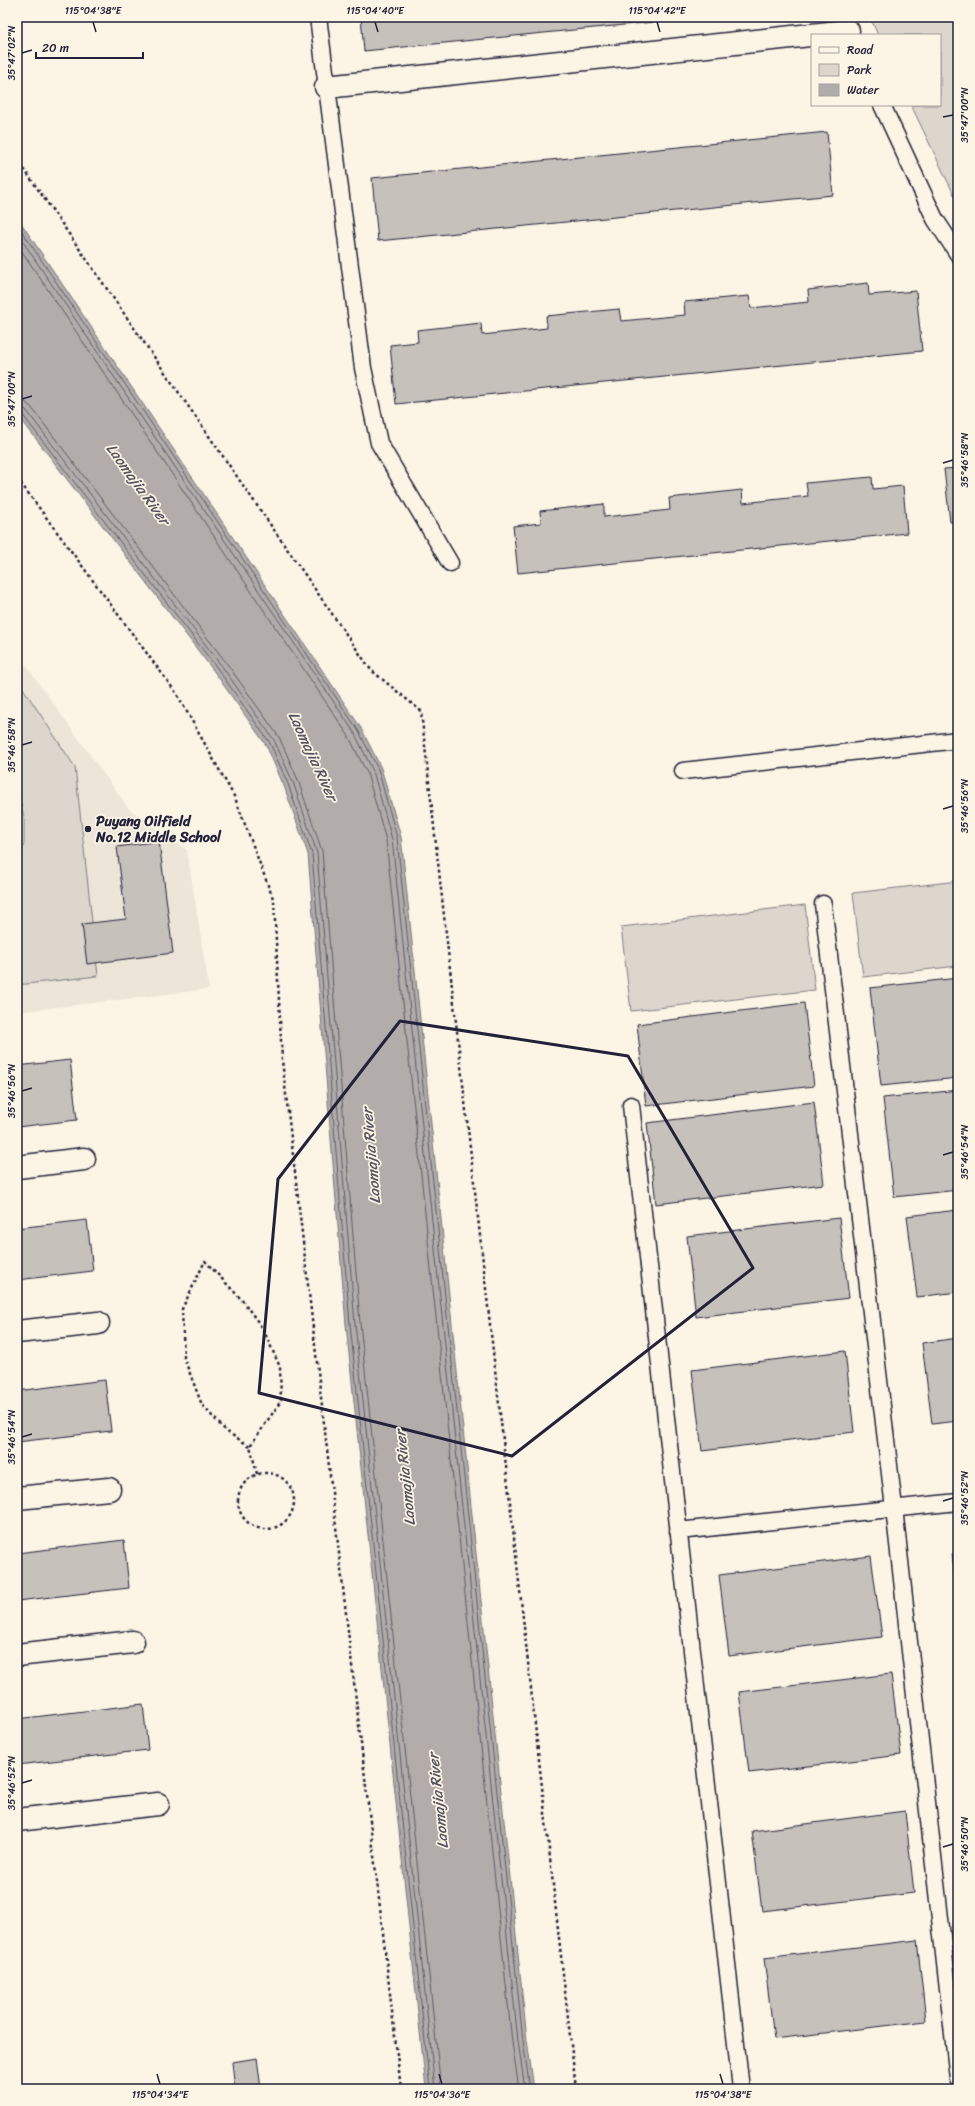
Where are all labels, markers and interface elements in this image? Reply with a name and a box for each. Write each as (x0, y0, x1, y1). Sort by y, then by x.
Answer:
text: 115°04'38"E (65, 2, 123, 20)
text: 115°04'40"E (346, 2, 405, 20)
text: 115°04'42"E (629, 2, 687, 20)
text: 35°47'02"N (3, 26, 21, 80)
scale bar (36, 34, 143, 60)
legend (811, 34, 941, 106)
text: 20 m (42, 37, 69, 59)
text: Road (847, 39, 874, 61)
text: Park (847, 59, 872, 81)
text: Water (847, 79, 880, 101)
text: 35°47'00"N (956, 87, 974, 143)
text: 35°47'00"N (3, 371, 21, 427)
text: 35°46'58"N (956, 433, 974, 487)
water label: Laomajia River (99, 438, 178, 533)
water label: Laomajia River (281, 707, 346, 807)
text: 35°46'58"N (3, 718, 21, 772)
text: 35°46'56"N (956, 779, 974, 833)
place label: Puyang Oilfield No.12 Middle School (95, 809, 222, 850)
marker: Puyang Oilfield No.12 Middle School (83, 824, 93, 834)
text: 35°46'56"N (3, 1064, 21, 1118)
water label: Laomajia River (354, 1104, 388, 1205)
text: 35°46'54"N (956, 1124, 974, 1179)
text: 35°46'54"N (3, 1409, 21, 1464)
water label: Laomajia River (387, 1426, 423, 1527)
text: 35°46'52"N (956, 1471, 974, 1525)
water label: Laomajia River (420, 1749, 456, 1850)
text: 35°46'52"N (3, 1756, 21, 1810)
text: 35°46'50"N (956, 1816, 974, 1872)
text: 115°04'34"E (132, 2086, 190, 2104)
text: 115°04'36"E (414, 2086, 472, 2104)
text: 115°04'38"E (695, 2086, 753, 2104)

